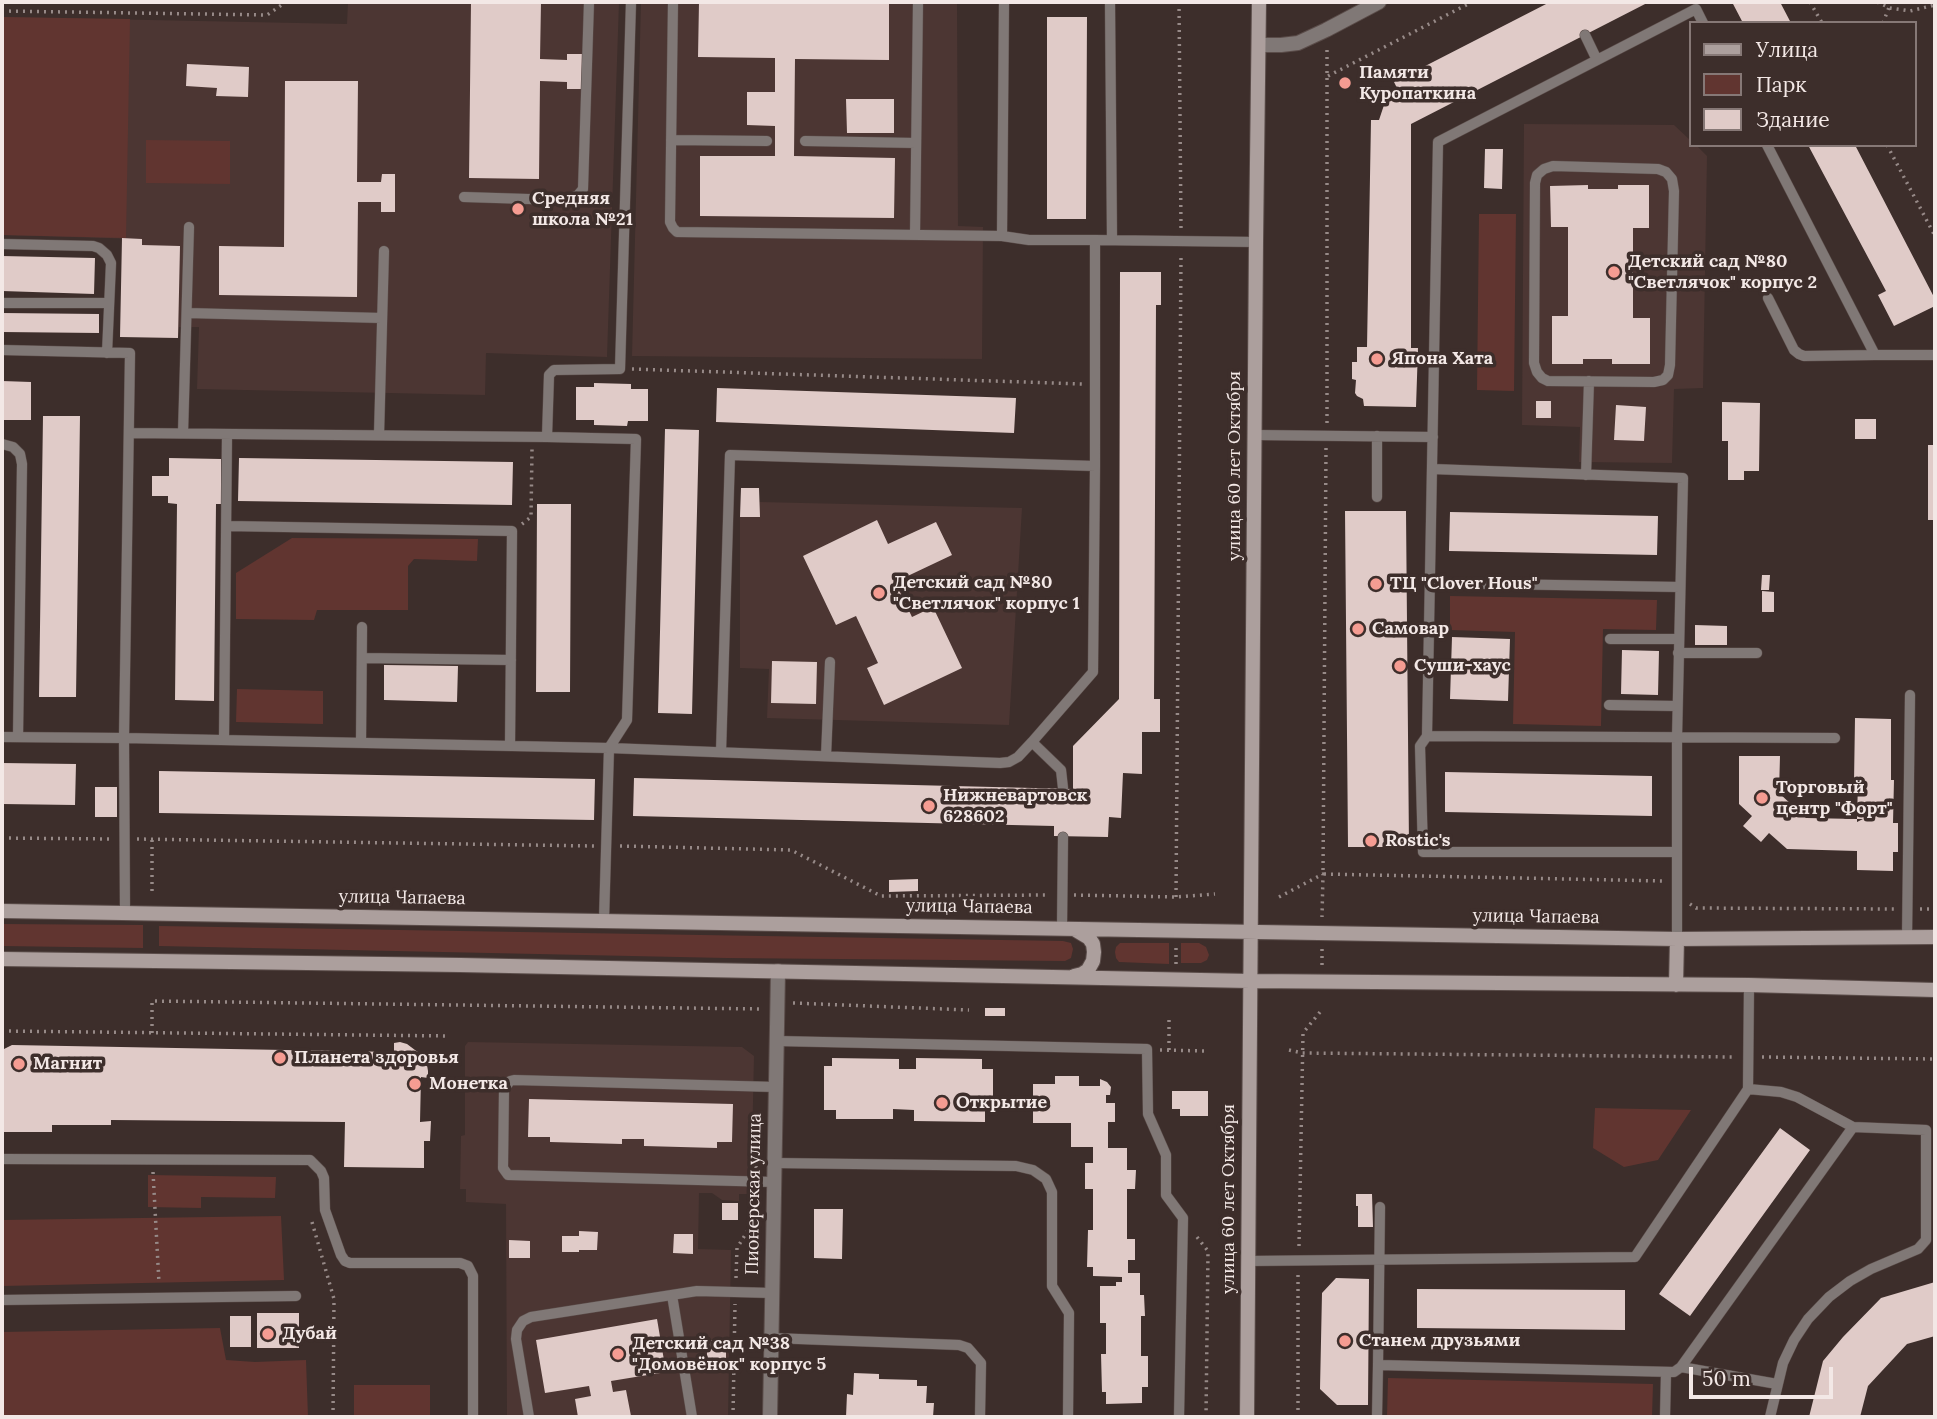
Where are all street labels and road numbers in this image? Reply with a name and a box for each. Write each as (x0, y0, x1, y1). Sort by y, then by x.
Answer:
street label: улица 60 лет Октября (1224, 371, 1246, 561)
street label: улица Чапаева (338, 886, 466, 910)
street label: улица Чапаева (905, 895, 1033, 919)
street label: улица Чапаева (1472, 905, 1600, 929)
street label: улица 60 лет Октября (1218, 1104, 1240, 1294)
street label: Пионерская улица (742, 1113, 766, 1275)

